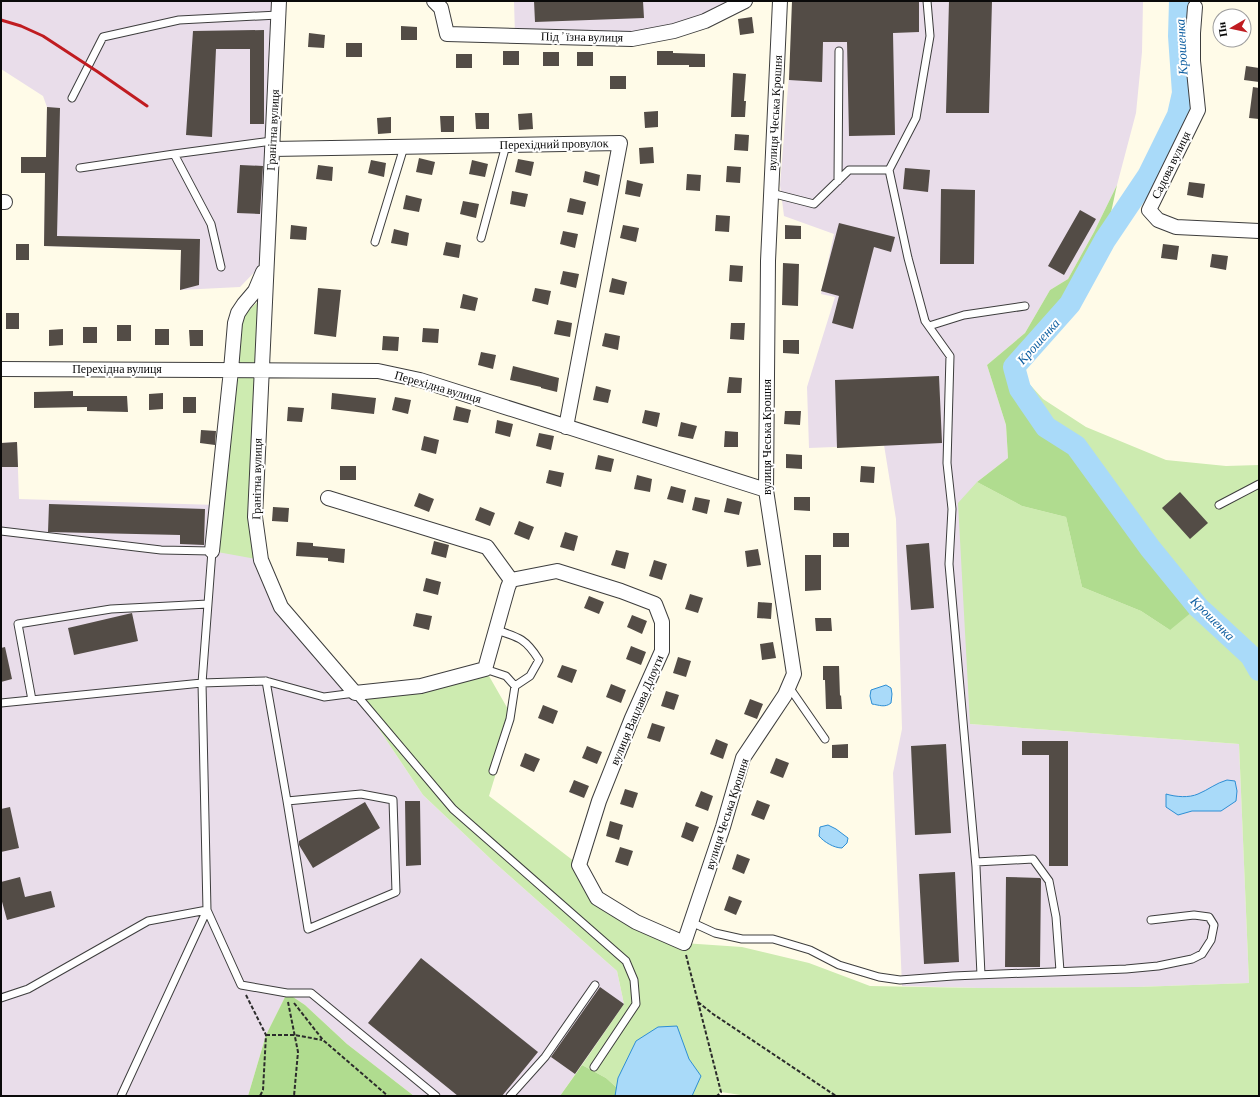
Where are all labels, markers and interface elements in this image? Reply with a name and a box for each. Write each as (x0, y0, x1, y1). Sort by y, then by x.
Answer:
north arrow (1212, 8, 1252, 48)
water label: Крошенка (1173, 18, 1191, 76)
text: Пн (1215, 21, 1229, 38)
street label: Підʼїзна вулиця (541, 29, 624, 45)
street label: вулиця Чеська Крошня (765, 54, 785, 171)
street label: Гранітна вулиця (264, 88, 282, 171)
street label: Садова вулиця (1149, 128, 1194, 201)
street label: Перехідний провулок (499, 136, 609, 152)
water label: Крошенка (1013, 315, 1063, 368)
street label: Перехідна вулиця (72, 362, 162, 376)
street label: Перехідна вулиця (393, 368, 483, 406)
street label: вулиця Чеська Крошня (760, 379, 774, 495)
street label: Гранітна вулиця (249, 438, 265, 520)
water label: Крошенка (1187, 593, 1238, 644)
street label: вулиця Вацлава Длоуги (607, 652, 667, 767)
street label: вулиця Чеська Крошня (702, 756, 752, 871)

